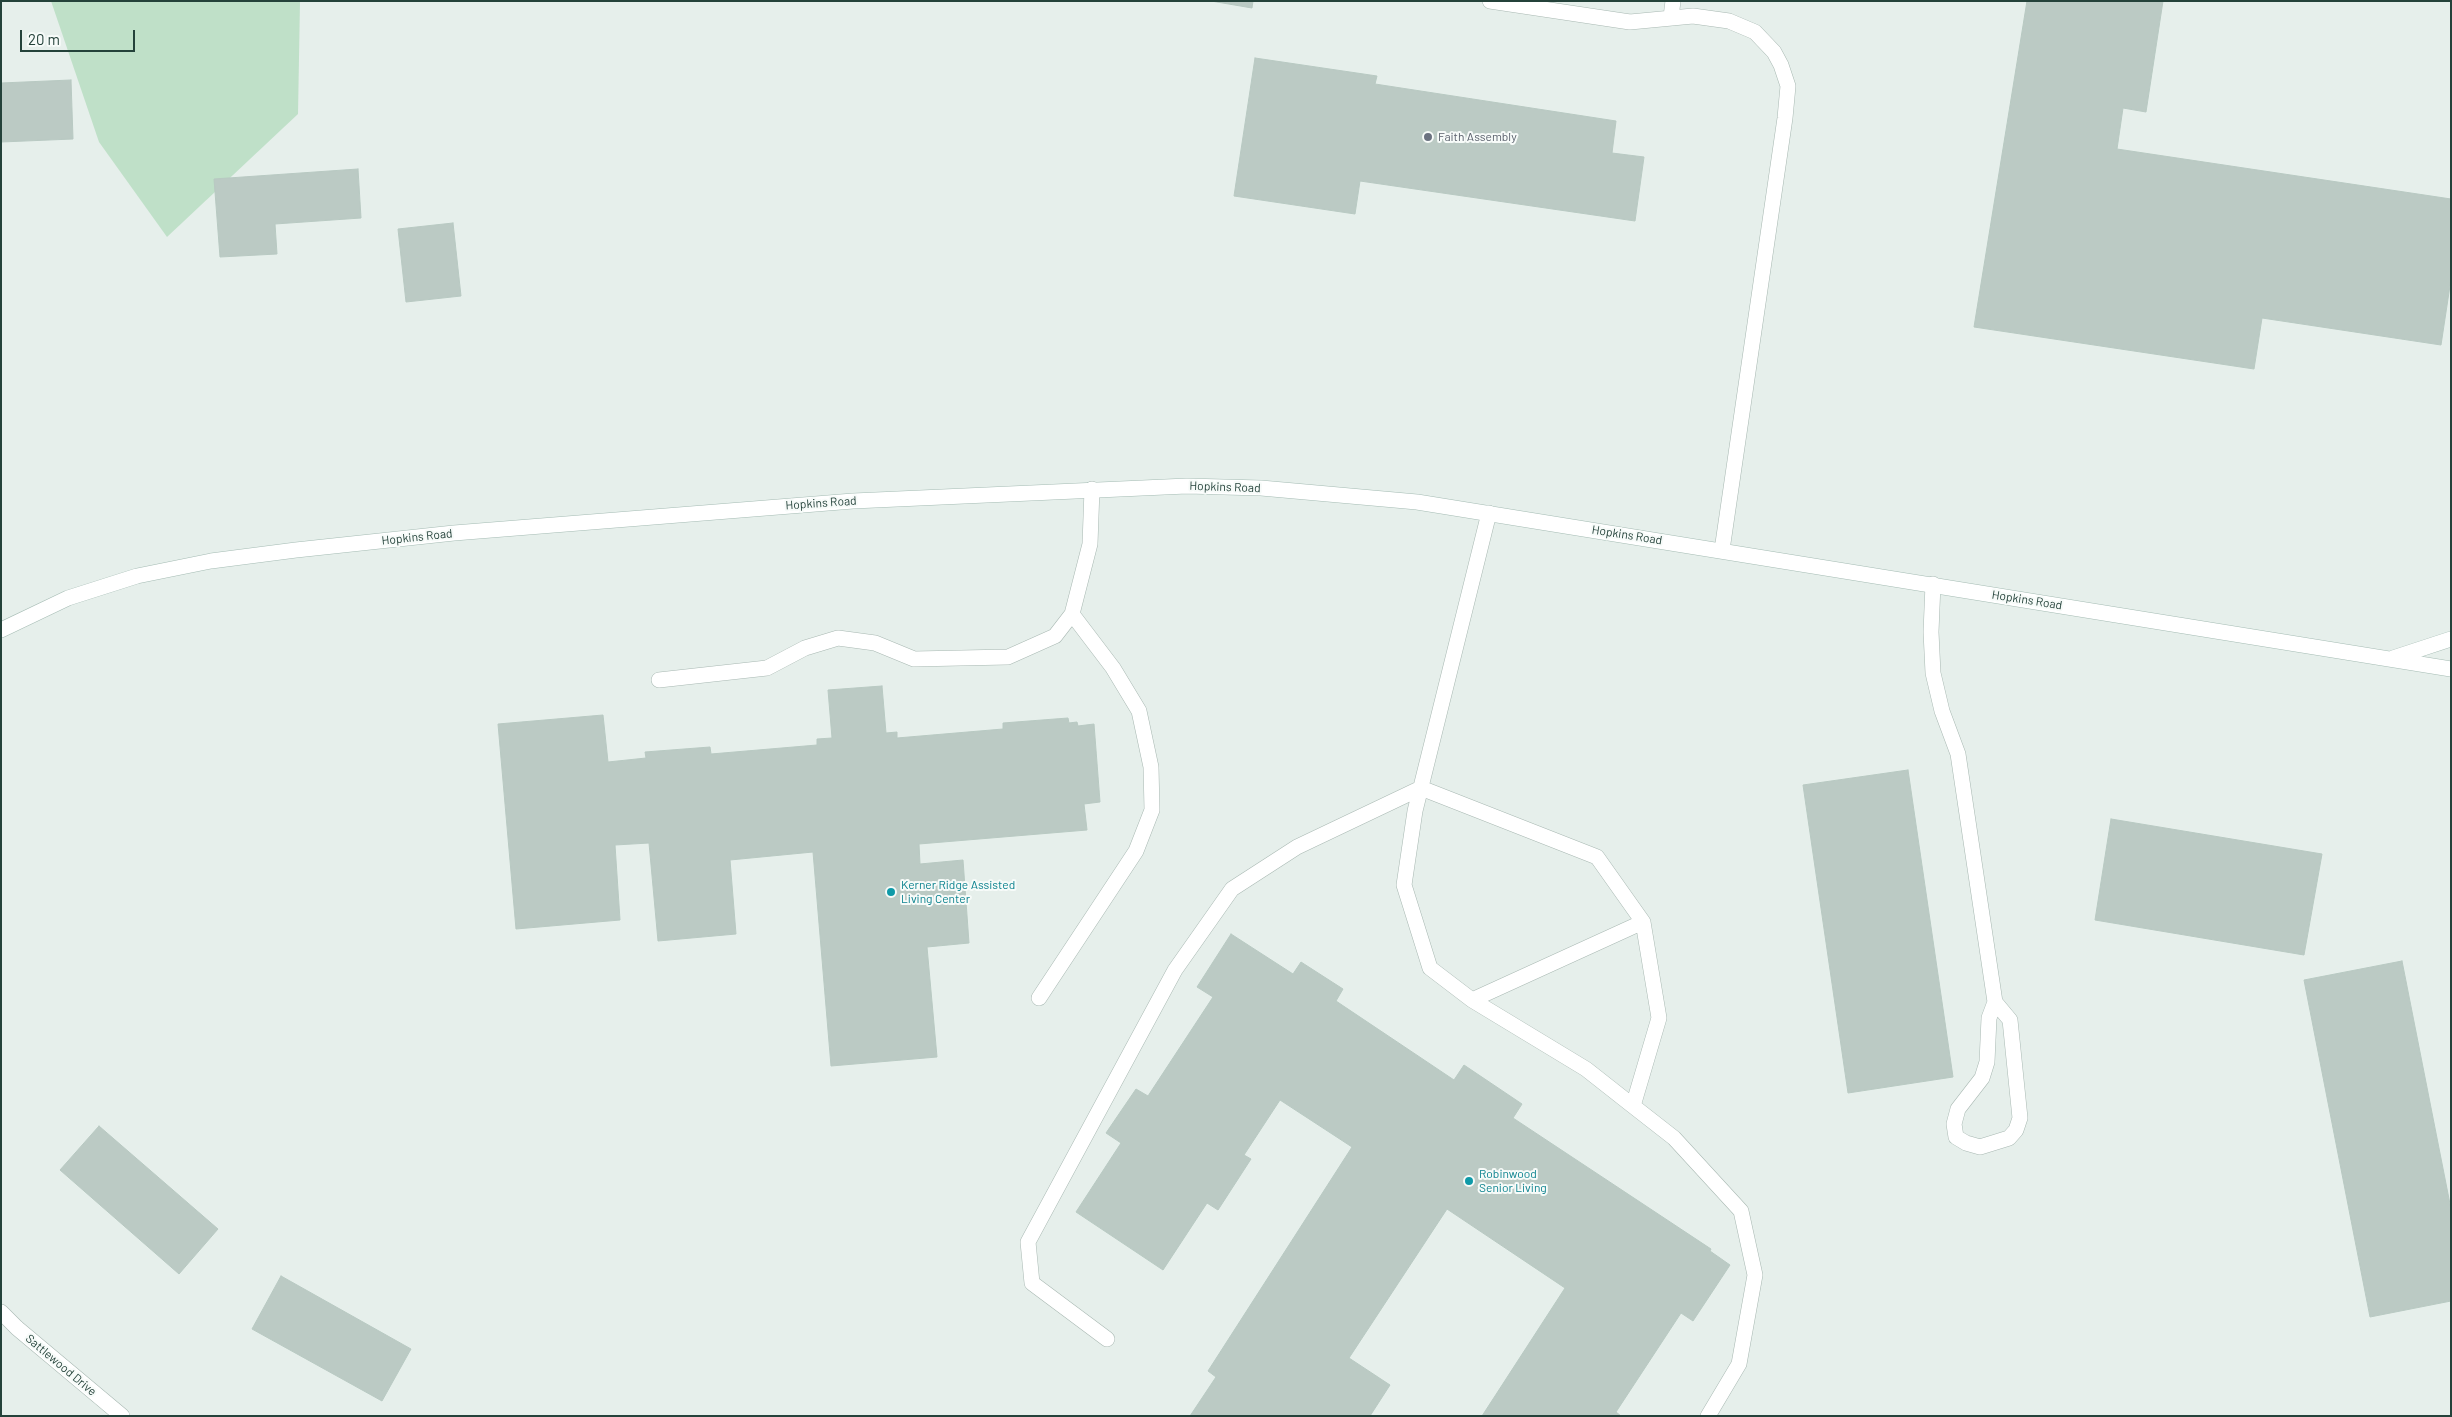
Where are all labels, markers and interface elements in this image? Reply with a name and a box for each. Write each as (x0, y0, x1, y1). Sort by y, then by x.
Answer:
scale bar (22, 20, 138, 52)
text: 20 m (28, 30, 60, 48)
place label: Faith Assembly (1438, 130, 1517, 144)
marker: Faith Assembly (1422, 131, 1434, 143)
street label: Hopkins Road (1189, 479, 1261, 495)
street label: Hopkins Road (785, 493, 857, 513)
street label: Hopkins Road (1591, 522, 1663, 548)
street label: Hopkins Road (381, 526, 453, 548)
street label: Hopkins Road (1991, 587, 2063, 613)
place label: Kerner Ridge Assisted Living Center (901, 878, 1015, 906)
marker: Kerner Ridge Assisted Living Center (885, 886, 897, 898)
place label: Robinwood Senior Living (1479, 1167, 1547, 1195)
marker: Robinwood Senior Living (1463, 1175, 1475, 1187)
street label: Sattlewood Drive (23, 1331, 99, 1399)

